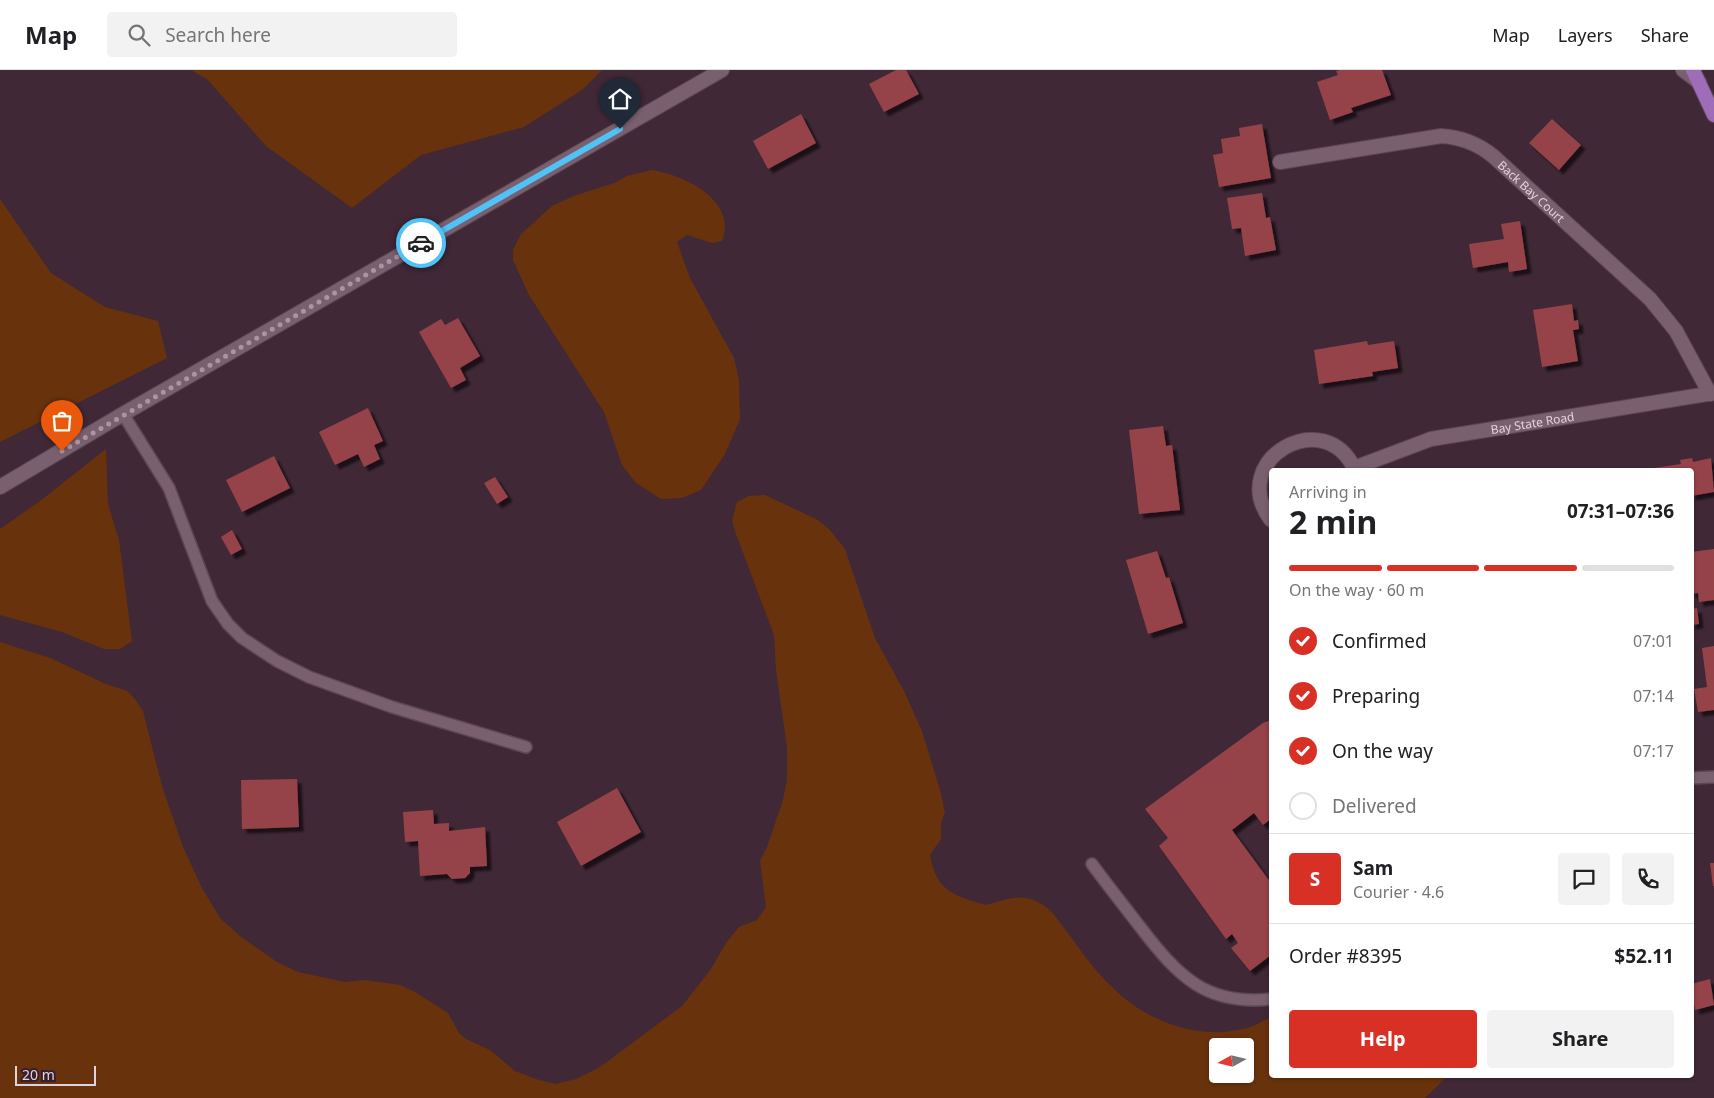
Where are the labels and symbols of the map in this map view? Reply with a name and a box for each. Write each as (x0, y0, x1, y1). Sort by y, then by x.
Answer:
pin (599, 78, 641, 129)
street label: Back Bay Court (1494, 156, 1569, 227)
courier (396, 218, 446, 268)
pin (41, 400, 83, 451)
street label: Bay State Road (1489, 407, 1575, 438)
north arrow (1209, 1038, 1254, 1082)
scale bar (15, 1063, 96, 1086)

